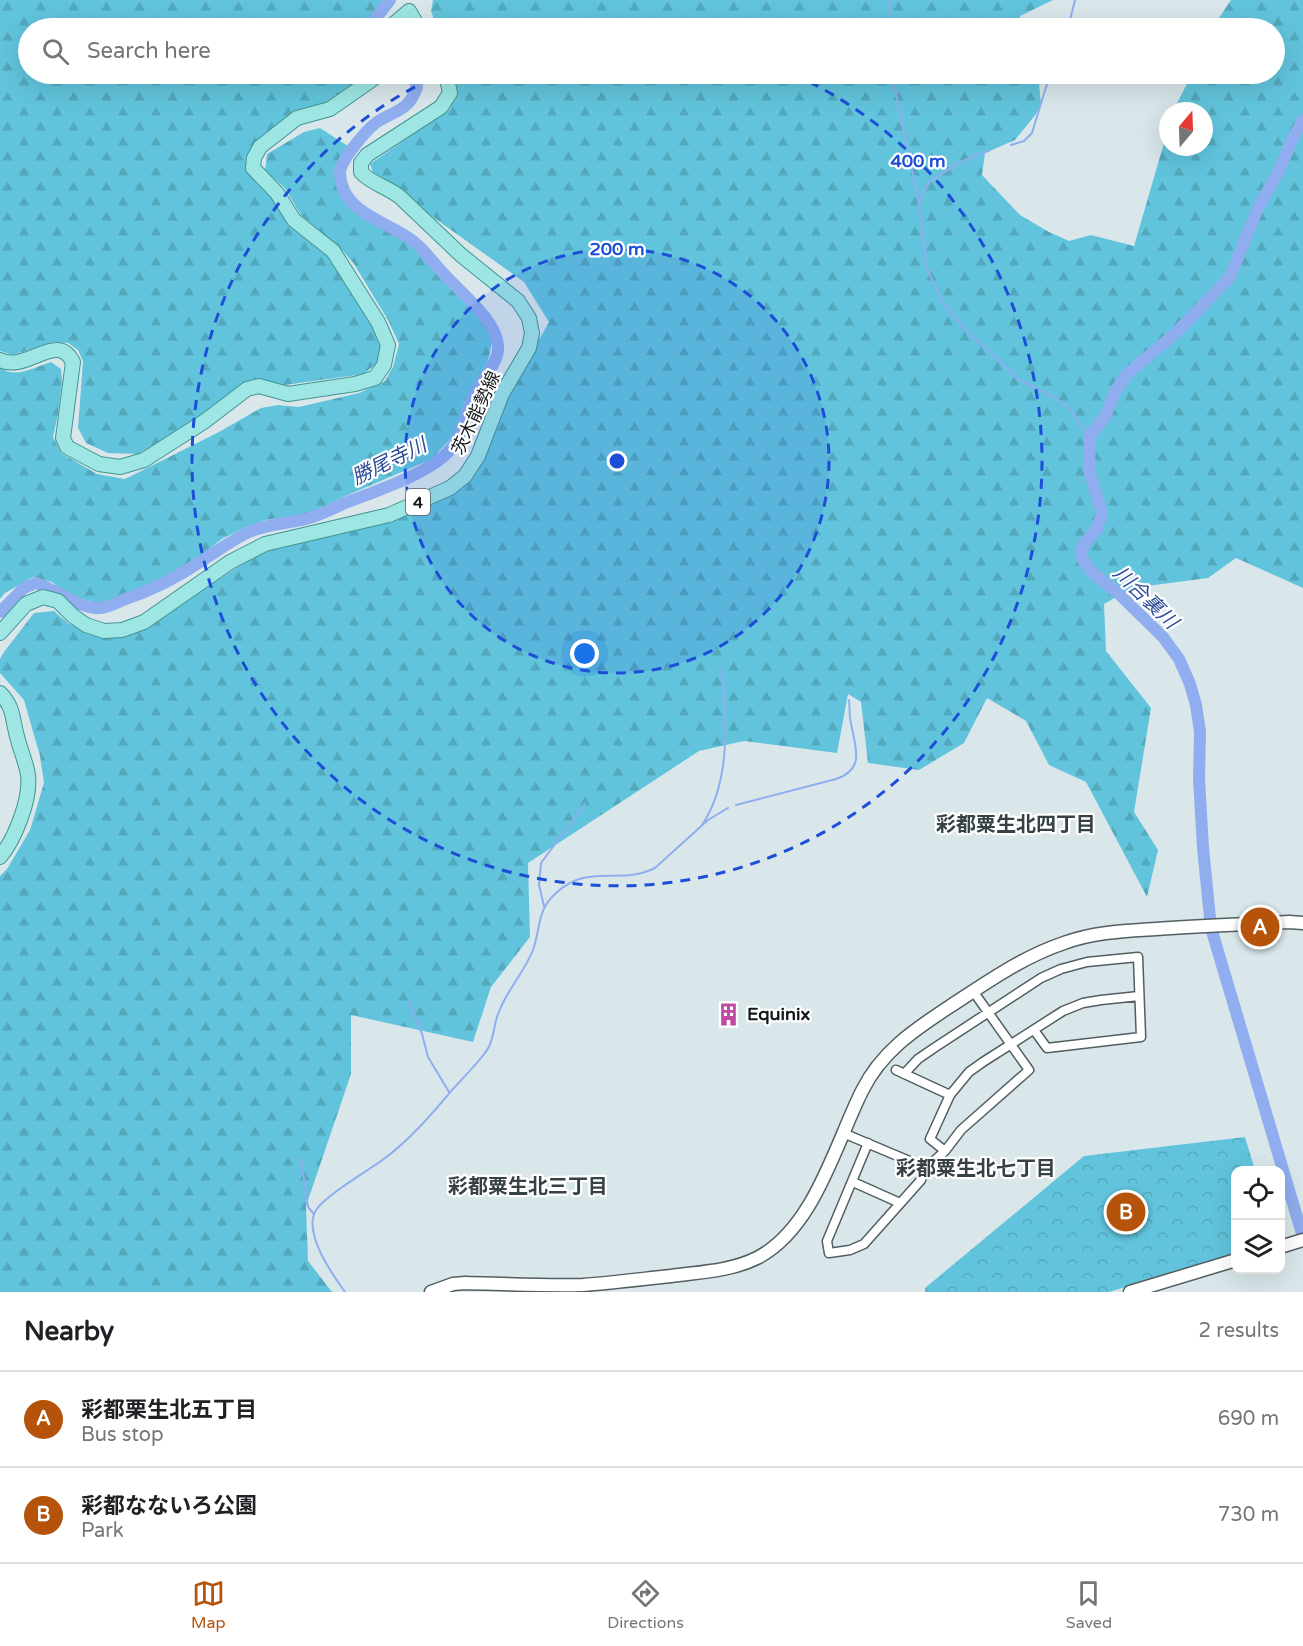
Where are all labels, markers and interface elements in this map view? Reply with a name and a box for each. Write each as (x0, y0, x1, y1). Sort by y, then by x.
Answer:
search box (18, 18, 1285, 84)
icon: search (39, 35, 72, 68)
text: Search here (87, 38, 211, 64)
north arrow (1159, 102, 1213, 156)
text: 400 m (890, 150, 946, 172)
text: 200 m (589, 238, 645, 260)
street label: 茨木能勢線 (447, 368, 505, 458)
water label: 勝尾寺川 (348, 433, 432, 490)
centre of rings (607, 451, 627, 471)
road number: 4 (406, 489, 430, 515)
water label: 川合裏川 (1108, 561, 1184, 636)
your location (570, 639, 599, 668)
district label: 彩都粟生北四丁目 (936, 813, 1096, 837)
pin: A (1240, 904, 1280, 950)
building icon: Equinix (716, 1001, 742, 1027)
place label: Equinix (747, 1003, 810, 1025)
district label: 彩都粟生北七丁目 (896, 1157, 1056, 1181)
map controls (1231, 1166, 1285, 1274)
button: locate (1231, 1166, 1285, 1220)
district label: 彩都粟生北三丁目 (448, 1175, 608, 1199)
pin: B (1106, 1190, 1146, 1234)
button: layers (1231, 1220, 1285, 1274)
text: Nearby (24, 1316, 114, 1347)
text: 2 results (1199, 1319, 1279, 1343)
text: 彩都栗生北五丁目 (81, 1397, 257, 1423)
text: A (36, 1407, 51, 1431)
text: 690 m (1218, 1407, 1279, 1431)
text: Bus stop (81, 1423, 164, 1447)
text: 彩都なないろ公園 (81, 1493, 257, 1519)
text: B (37, 1503, 50, 1527)
text: 730 m (1218, 1503, 1279, 1527)
text: Park (81, 1519, 124, 1543)
tab: Map (191, 1577, 225, 1633)
tab: Directions (607, 1577, 684, 1633)
tab: Saved (1066, 1577, 1112, 1633)

